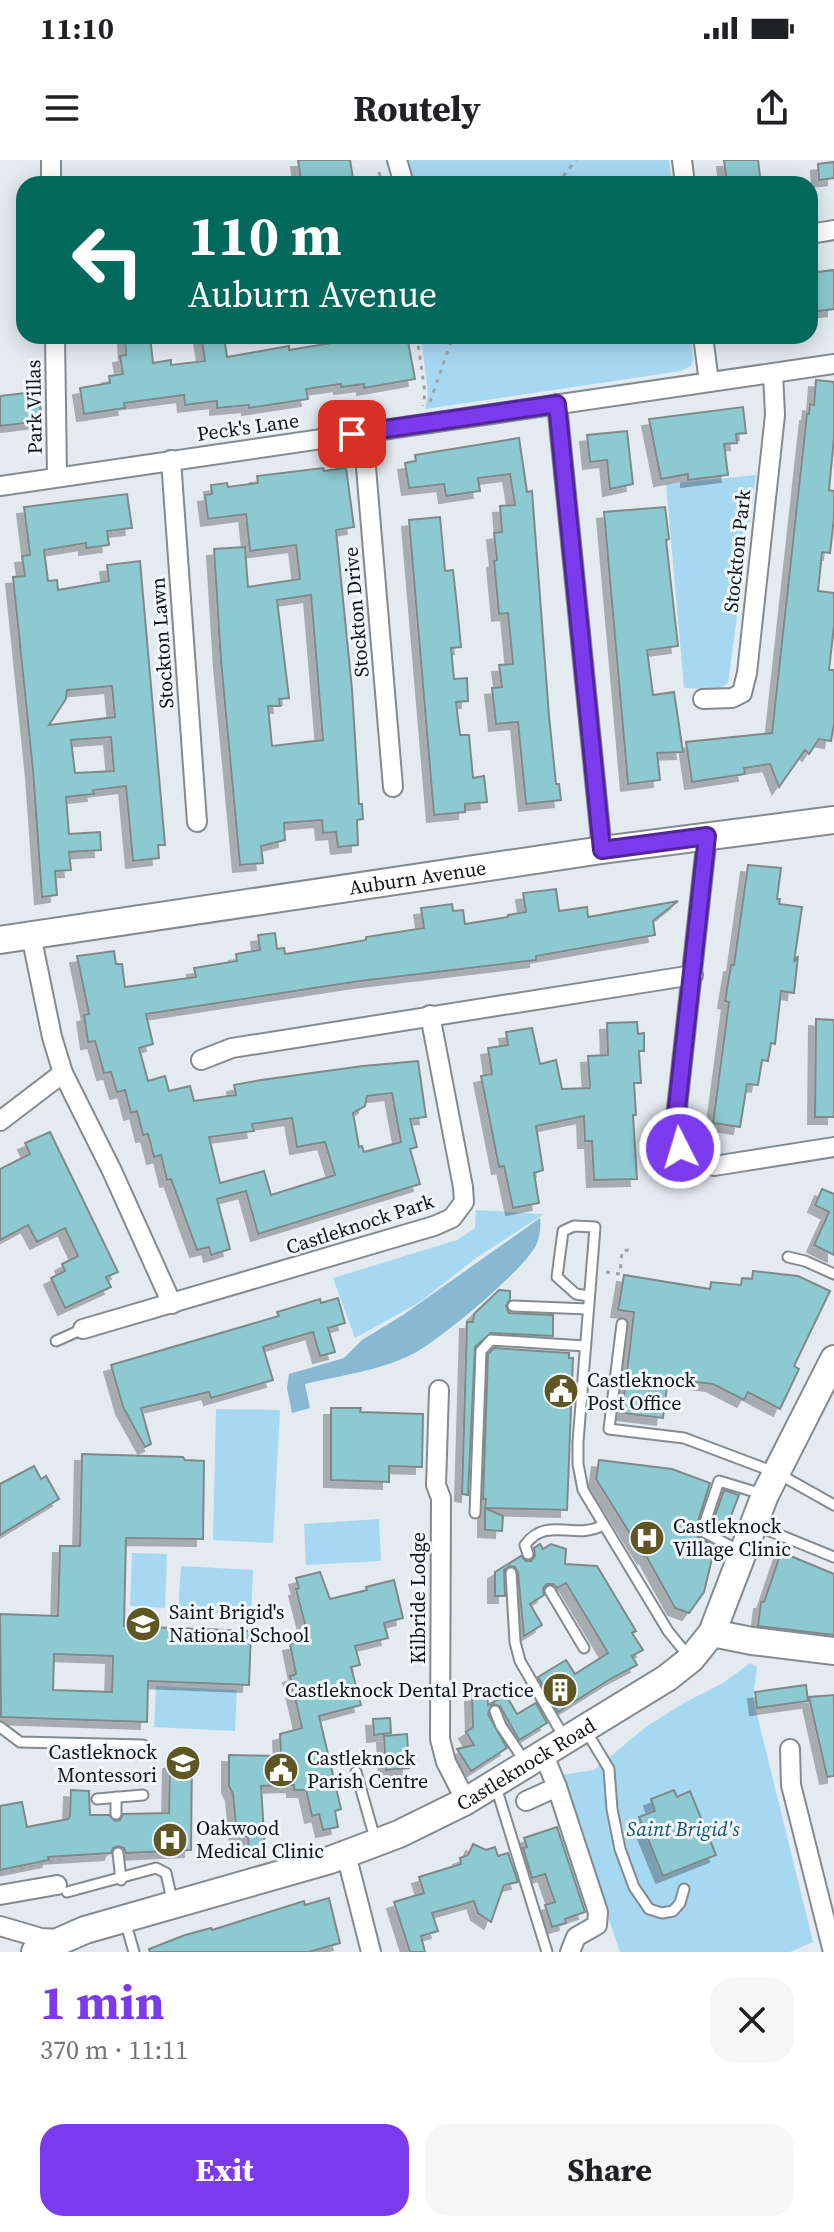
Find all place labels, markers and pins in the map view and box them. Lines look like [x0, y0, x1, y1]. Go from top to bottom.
pin [318, 400, 386, 468]
place label: Castleknock Post Office [587, 1366, 696, 1417]
public building icon: Castleknock Post Office [542, 1372, 580, 1410]
place label: Castleknock Village Clinic [673, 1512, 791, 1563]
hospital icon: Castleknock Village Clinic [628, 1519, 666, 1557]
place label: Saint Brigid's National School [169, 1598, 310, 1649]
school or university icon: Saint Brigid's National School [124, 1605, 162, 1643]
building icon: Castleknock Dental Practice [541, 1671, 579, 1709]
place label: Castleknock Dental Practice [285, 1676, 534, 1704]
place label: Castleknock Montessori [49, 1738, 157, 1789]
school or university icon: Castleknock Montessori [164, 1744, 202, 1782]
place label: Castleknock Parish Centre [307, 1744, 428, 1795]
public building icon: Castleknock Parish Centre [262, 1751, 300, 1789]
place label: Oakwood Medical Clinic [196, 1814, 324, 1865]
hospital icon: Oakwood Medical Clinic [151, 1821, 189, 1859]

